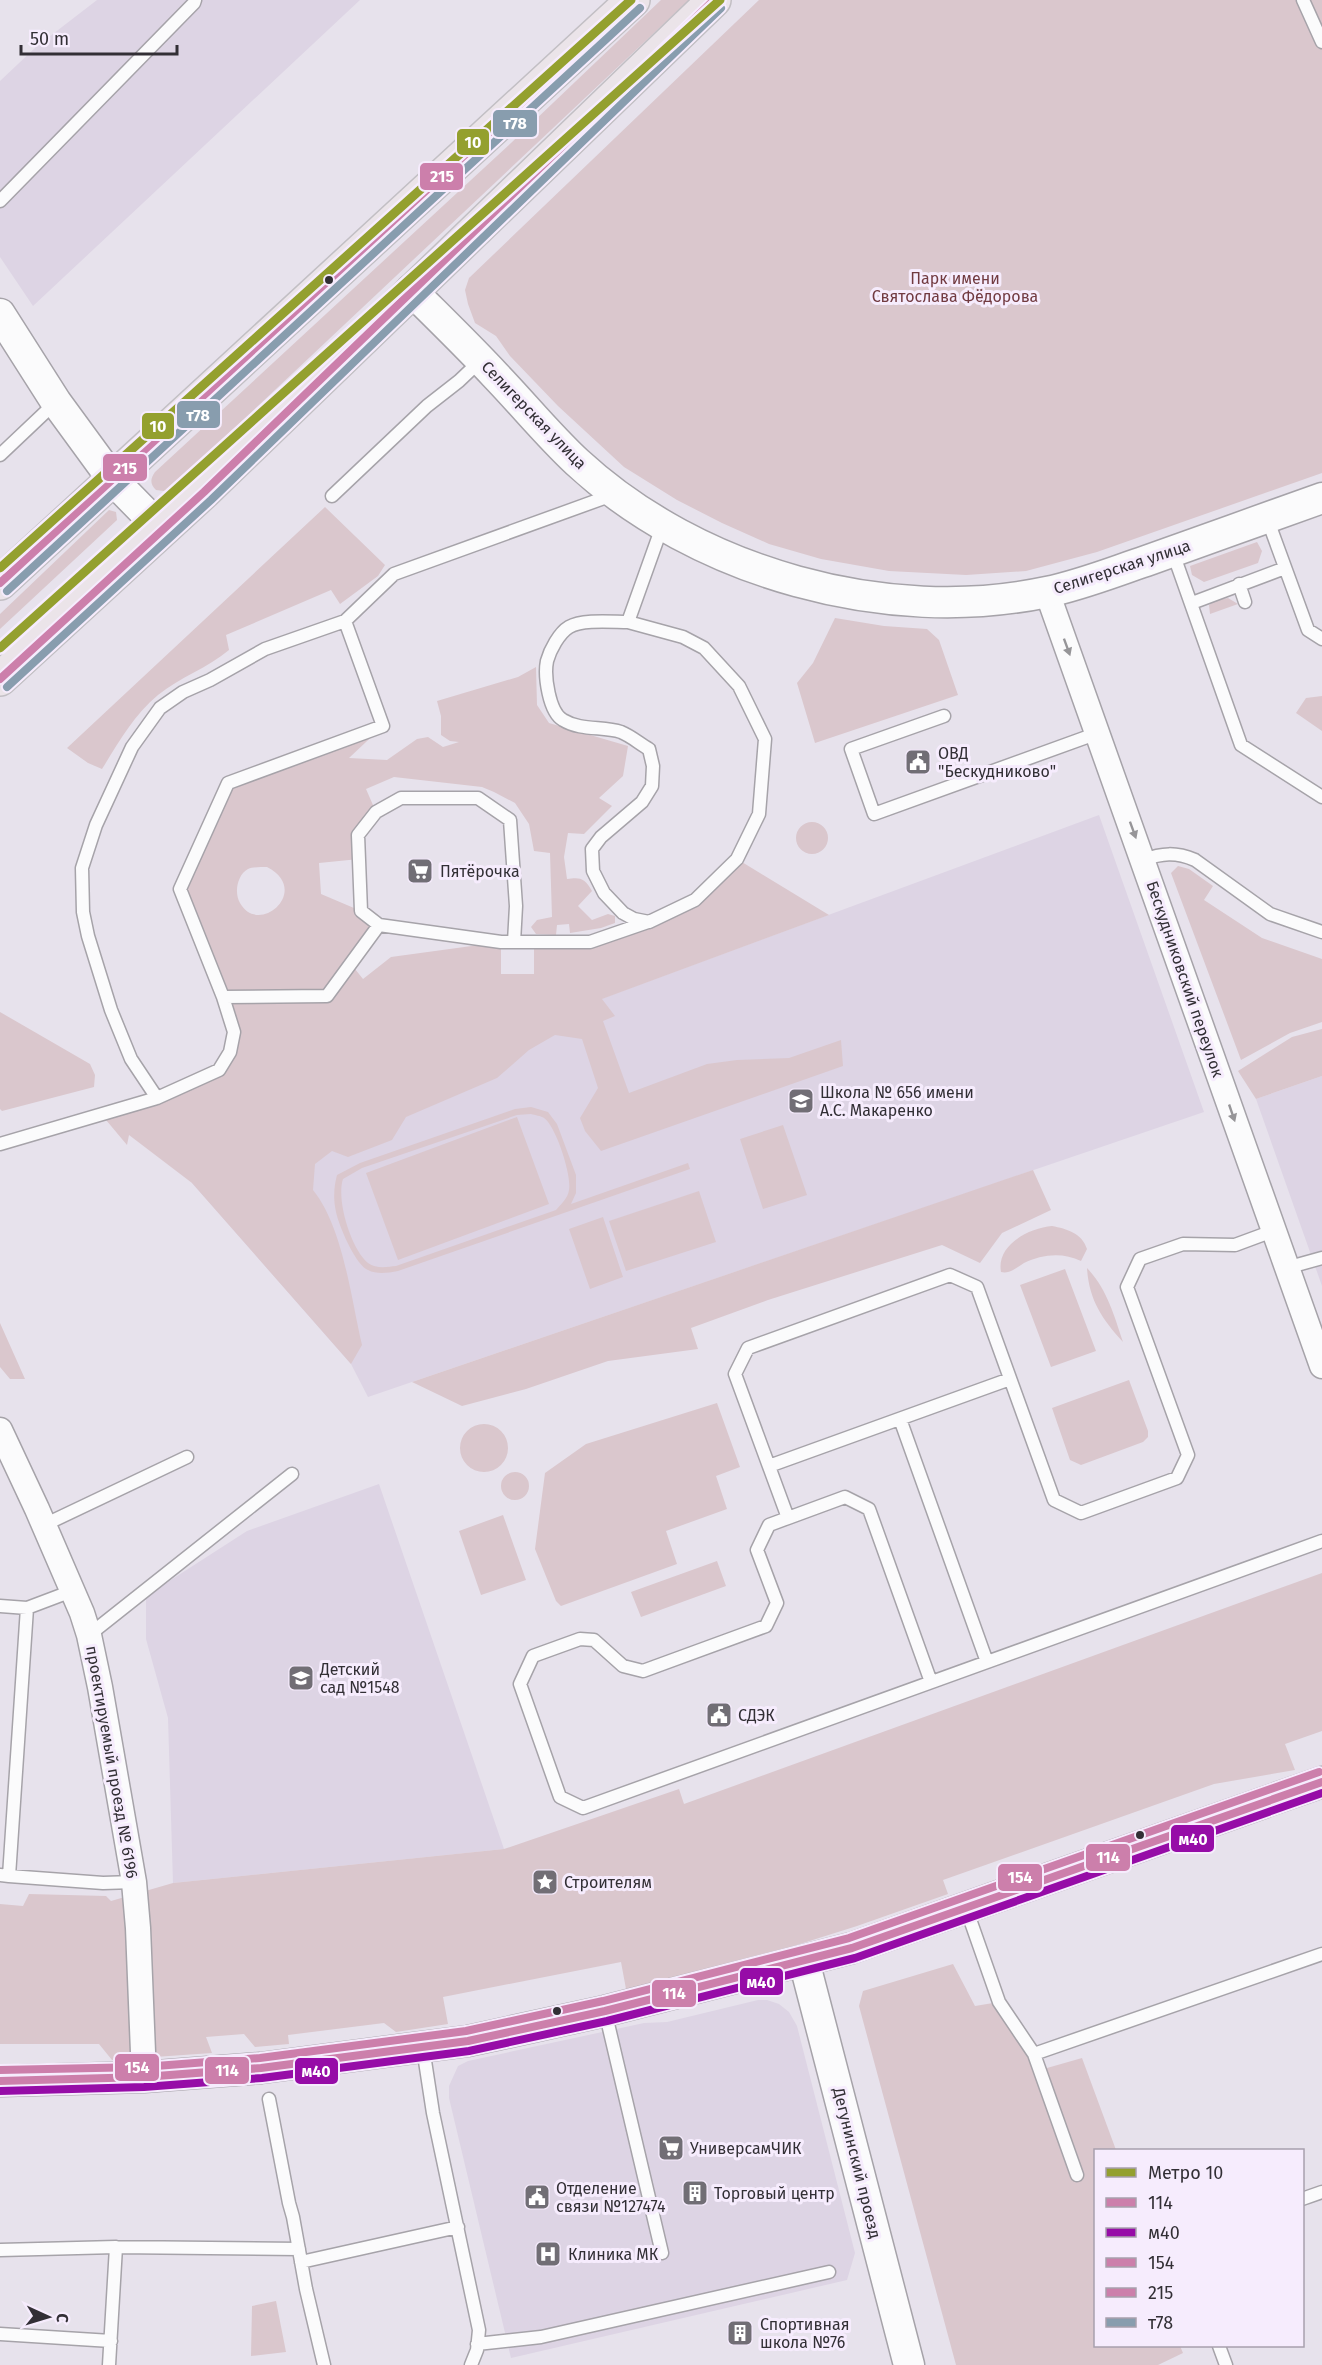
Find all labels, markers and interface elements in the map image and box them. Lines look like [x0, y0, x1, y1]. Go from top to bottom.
scale bar [21, 18, 177, 56]
text: 50 m [30, 28, 69, 50]
line badge: т78 [492, 109, 538, 138]
text: т78 [503, 114, 527, 133]
line badge: 10 [456, 128, 490, 156]
text: 10 [465, 133, 481, 152]
line badge: 215 [419, 162, 464, 191]
text: 215 [430, 167, 454, 186]
park label: Парк имени Святослава Фёдорова [872, 269, 1038, 306]
unlabelled marker [323, 274, 335, 286]
street label: Селигерская улица [478, 357, 590, 473]
line badge: т78 [176, 400, 221, 429]
text: т78 [186, 406, 210, 425]
line badge: 10 [141, 412, 175, 440]
text: 10 [150, 417, 166, 436]
line badge: 215 [102, 453, 148, 482]
text: 215 [113, 459, 137, 478]
street label: Селигерская улица [1051, 536, 1193, 598]
one-way arrow [1062, 638, 1072, 656]
place label: ОВД "Бескудниково" [938, 744, 1056, 781]
public building icon: ОВД "Бескудниково" [903, 747, 933, 777]
one-way arrow [1128, 821, 1138, 839]
supermarket icon: Пятёрочка [405, 856, 435, 886]
place label: Пятёрочка [440, 862, 520, 881]
street label: Бескудниковский переулок [1142, 878, 1228, 1080]
place label: Школа № 656 имени А.С. Макаренко [820, 1083, 974, 1120]
school or university icon: Школа № 656 имени А.С. Макаренко [786, 1086, 816, 1116]
one-way arrow [1228, 1104, 1238, 1122]
street label: проектируемый проезд № 6196 [82, 1644, 142, 1880]
place label: Детский сад №1548 [319, 1660, 400, 1697]
school or university icon: Детский сад №1548 [286, 1663, 316, 1693]
public building icon: СДЭК [704, 1700, 734, 1730]
place label: СДЭК [738, 1706, 775, 1725]
line badge: м40 [1170, 1824, 1215, 1853]
unlabelled marker [1134, 1829, 1146, 1841]
text: м40 [1178, 1830, 1208, 1849]
line badge: 114 [1085, 1843, 1131, 1872]
text: 114 [1096, 1848, 1120, 1867]
line badge: 154 [997, 1863, 1043, 1892]
place icon: Строителям [530, 1867, 560, 1897]
text: 154 [1007, 1868, 1033, 1887]
place label: Строителям [564, 1873, 652, 1892]
line badge: м40 [739, 1967, 784, 1996]
text: м40 [746, 1973, 776, 1992]
line badge: 114 [651, 1979, 697, 2008]
text: 114 [662, 1984, 686, 2003]
unlabelled marker [551, 2005, 563, 2017]
line badge: 154 [114, 2053, 160, 2082]
line badge: 114 [204, 2056, 250, 2085]
line badge: м40 [294, 2057, 339, 2085]
text: 154 [124, 2058, 150, 2077]
text: 114 [215, 2061, 239, 2080]
text: м40 [301, 2062, 331, 2081]
street label: Дегунинский проезд [829, 2085, 885, 2240]
supermarket icon: УниверсамЧИК [656, 2133, 686, 2163]
place label: УниверсамЧИК [690, 2139, 802, 2158]
legend [1094, 2149, 1304, 2347]
text: Метро 10 [1148, 2162, 1223, 2184]
building icon: Торговый центр [680, 2178, 710, 2208]
place label: Отделение связи №127474 [556, 2179, 666, 2216]
public building icon: Отделение связи №127474 [522, 2182, 552, 2212]
place label: Торговый центр [714, 2184, 835, 2203]
text: 114 [1148, 2192, 1173, 2214]
text: м40 [1148, 2222, 1180, 2244]
hospital icon: Клиника МК [533, 2239, 563, 2269]
place label: Клиника МК [568, 2245, 659, 2264]
text: 154 [1148, 2252, 1175, 2274]
text: 215 [1148, 2282, 1173, 2304]
north arrow [18, 2287, 78, 2347]
text: т78 [1148, 2312, 1173, 2334]
text: С [53, 2313, 72, 2324]
place label: Спортивная школа №76 [760, 2315, 849, 2352]
building icon: Спортивная школа №76 [725, 2318, 755, 2348]

